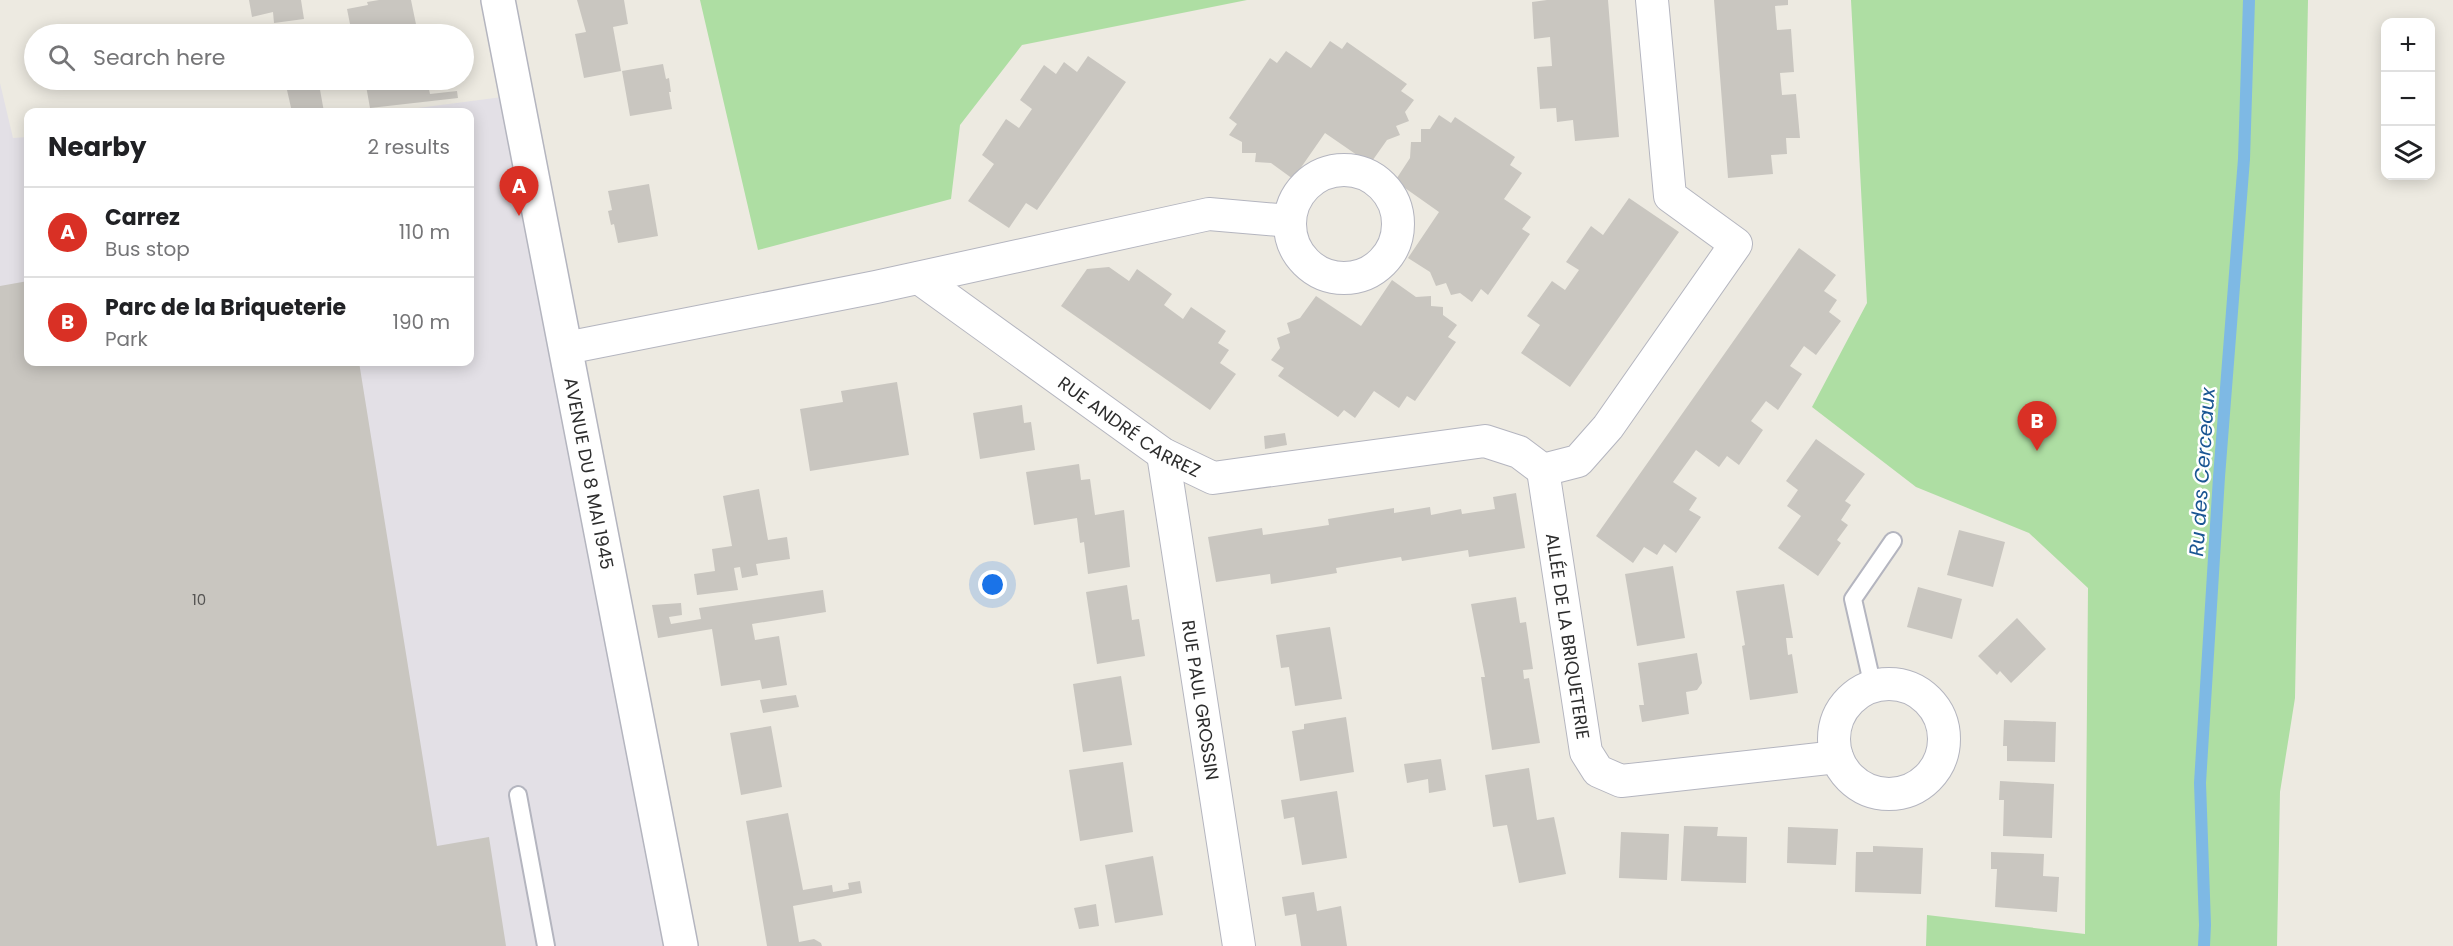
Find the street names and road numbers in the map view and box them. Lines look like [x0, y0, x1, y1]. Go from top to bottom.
street label: RUE ANDRÉ CARREZ [1053, 370, 1205, 483]
street label: AVENUE DU 8 MAI 1945 [559, 375, 620, 571]
street label: ALLÉE DE LA BRIQUETERIE [1540, 531, 1596, 741]
street label: RUE PAUL GROSSIN [1176, 618, 1226, 782]

